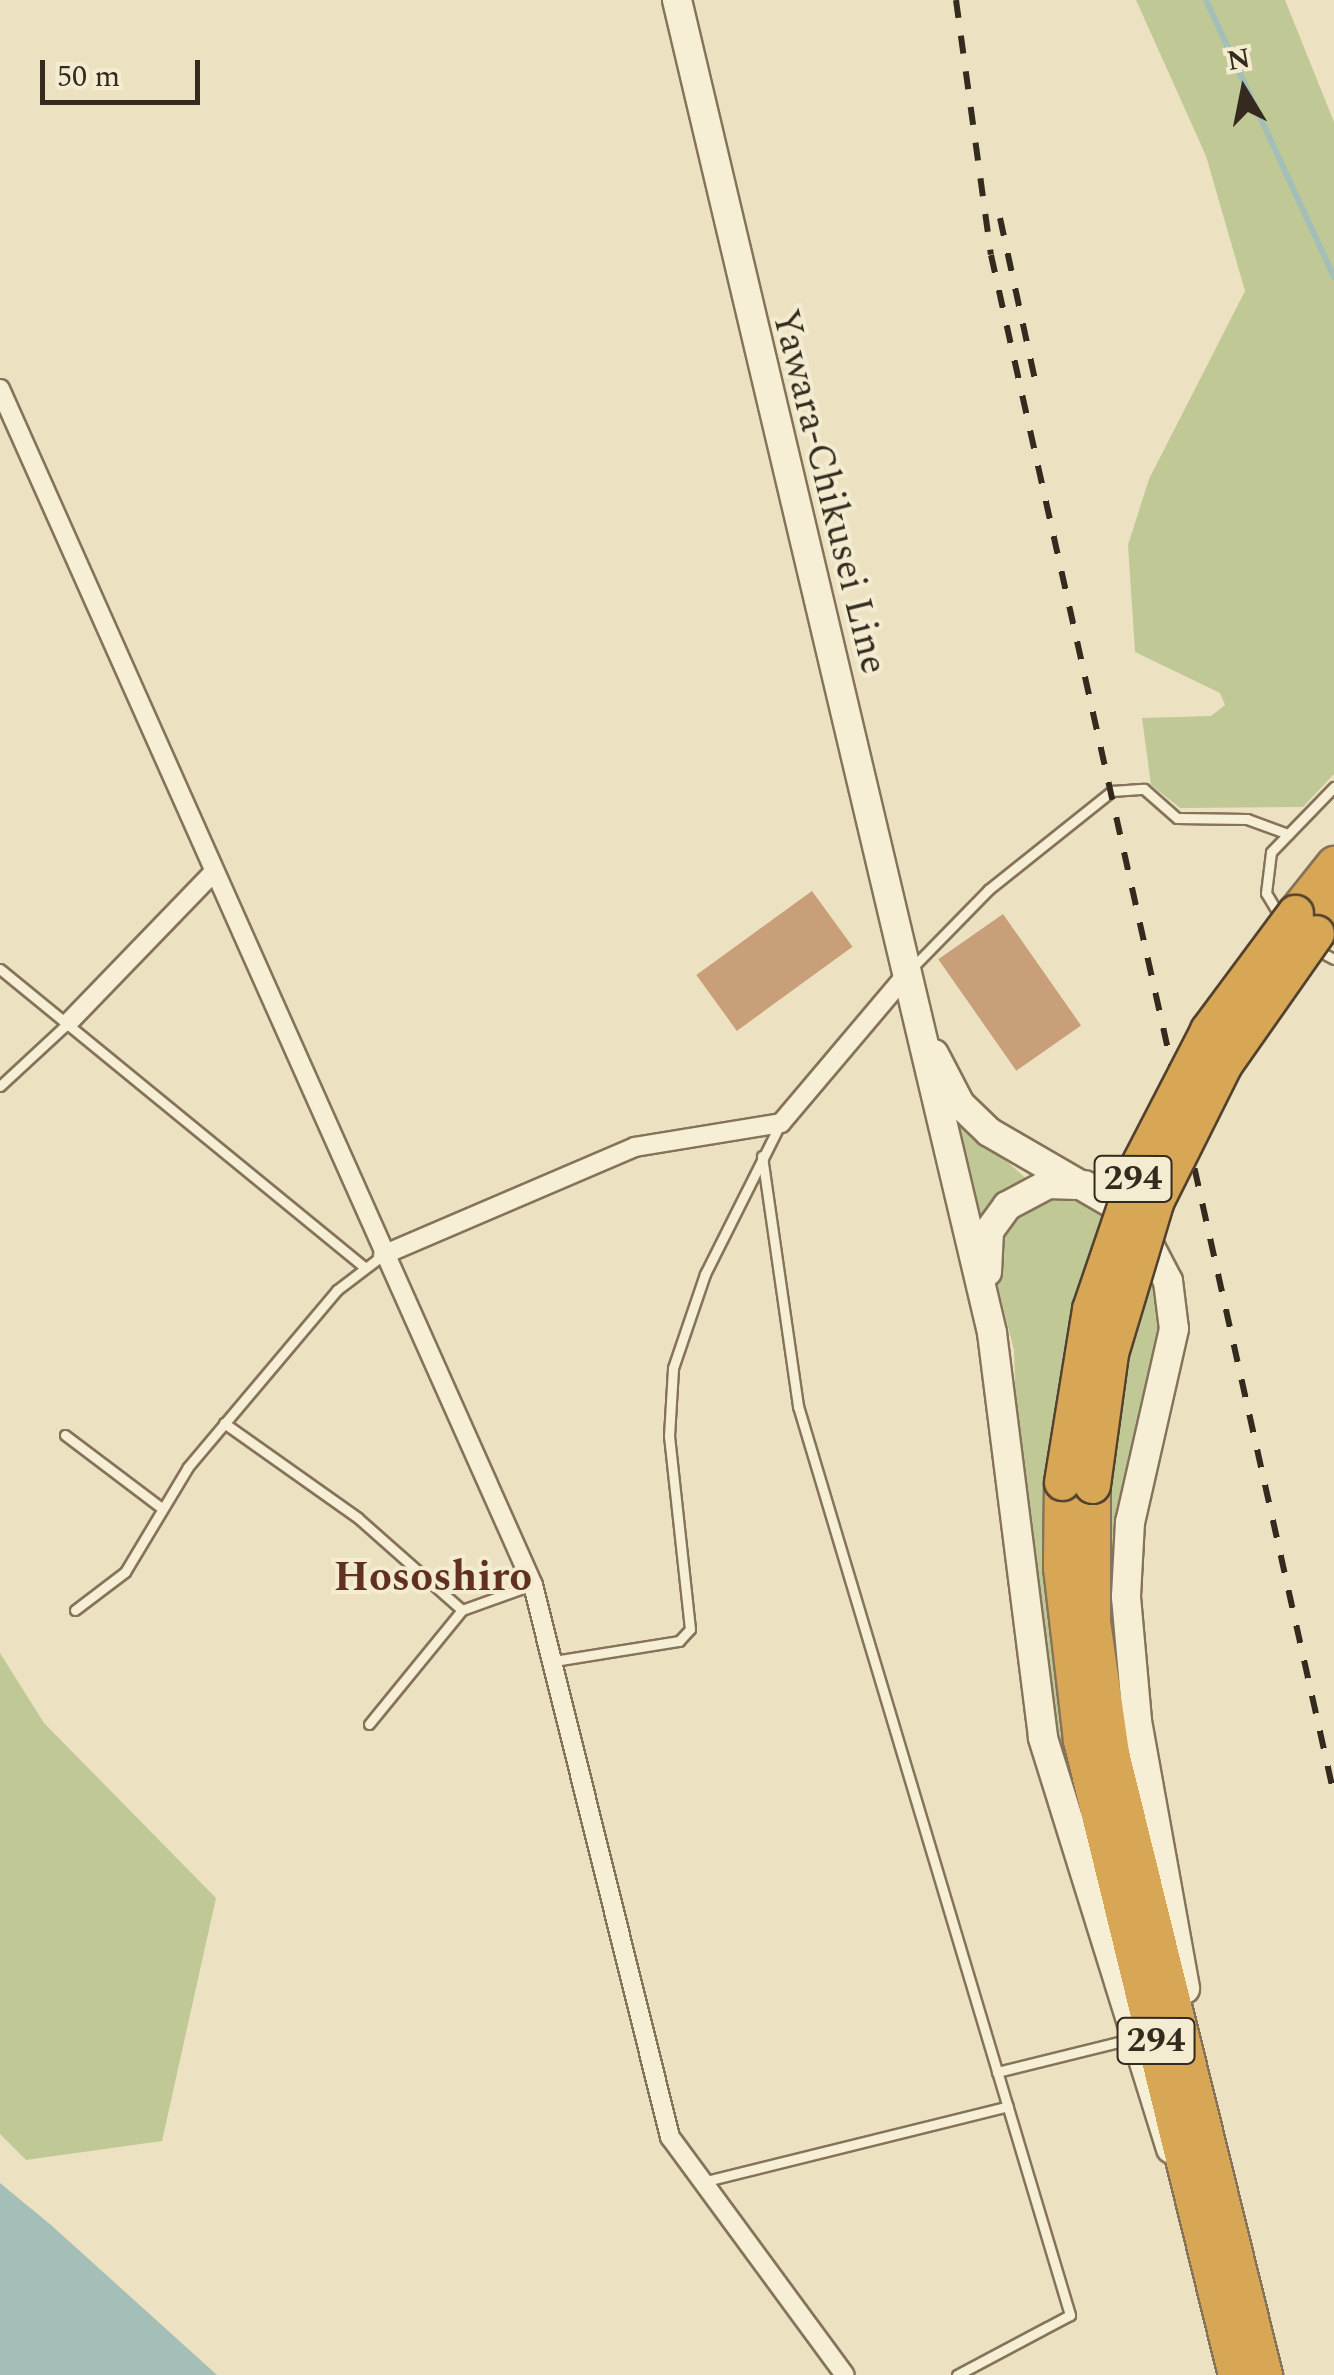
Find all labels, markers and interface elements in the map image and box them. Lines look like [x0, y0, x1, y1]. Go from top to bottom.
text: N [1224, 37, 1254, 83]
scale bar [45, 40, 205, 102]
north arrow [1194, 40, 1294, 140]
text: 50 m [57, 54, 120, 100]
street label: Yawara-Chikusei Line [761, 305, 895, 679]
road number: 294 [1093, 1149, 1173, 1209]
district label: Hososhiro [334, 1553, 532, 1603]
road number: 294 [1116, 2011, 1196, 2071]

